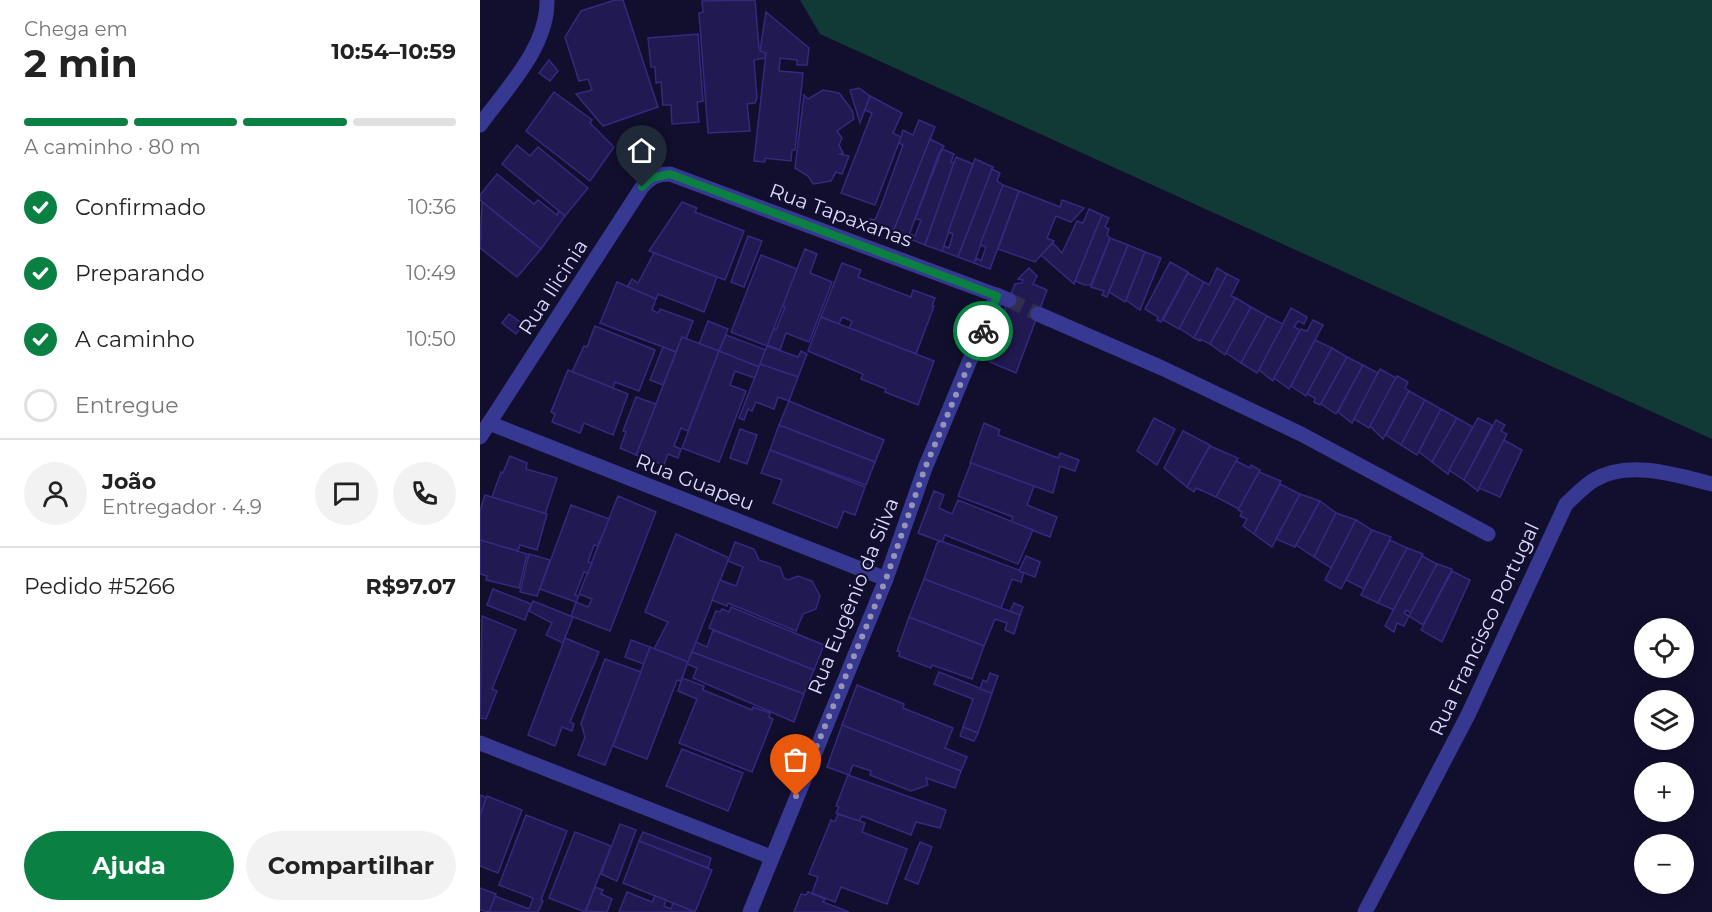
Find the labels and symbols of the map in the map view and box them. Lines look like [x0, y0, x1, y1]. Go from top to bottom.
pin [616, 125, 667, 187]
street label: Rua Tapaxanas [766, 178, 916, 252]
street label: Rua Ilicinia [513, 235, 593, 339]
courier [953, 301, 1013, 361]
street label: Rua Guapeu [632, 448, 758, 516]
street label: Rua Eugênio da Silva [803, 494, 903, 698]
street label: Rua Francisco Portugal [1424, 519, 1544, 739]
pin [770, 734, 821, 796]

